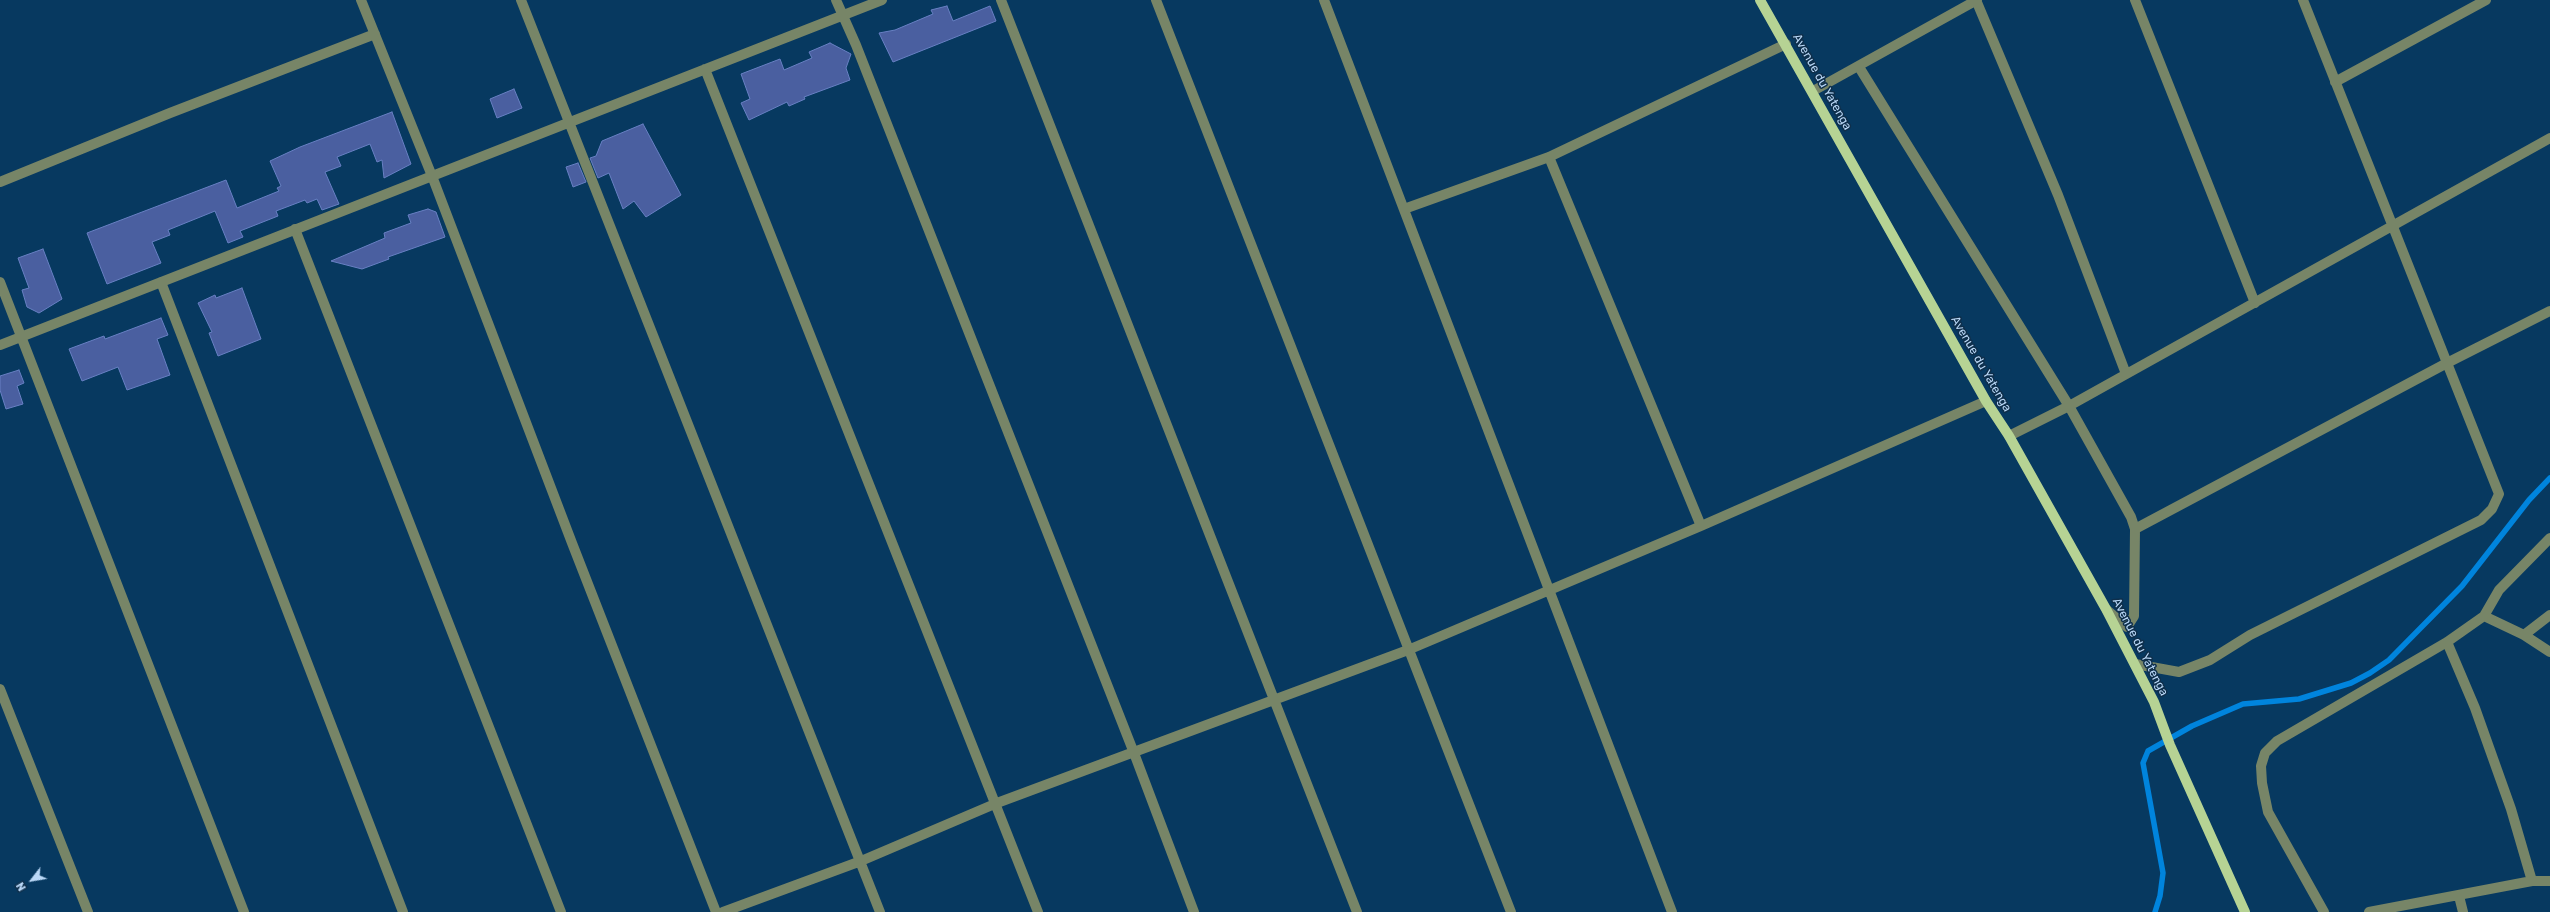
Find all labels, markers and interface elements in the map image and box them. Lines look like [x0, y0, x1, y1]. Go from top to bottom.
street label: Avenue du Yatenga [1790, 31, 1854, 133]
street label: Avenue du Yatenga [1948, 314, 2014, 414]
street label: Avenue du Yatenga [2109, 596, 2171, 698]
north arrow [12, 860, 52, 900]
text: N [14, 880, 29, 893]

